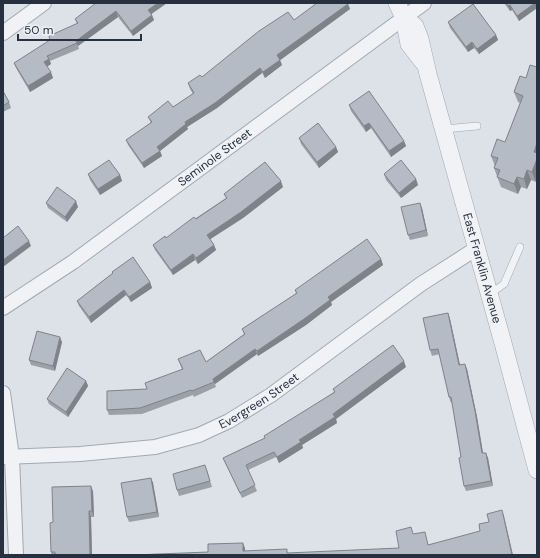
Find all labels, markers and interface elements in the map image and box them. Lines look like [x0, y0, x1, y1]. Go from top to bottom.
scale bar [18, 16, 141, 42]
text: 50 m [24, 22, 53, 38]
street label: Seminole Street [175, 125, 255, 190]
street label: East Franklin Avenue [459, 211, 505, 325]
street label: Evergreen Street [216, 369, 302, 433]

